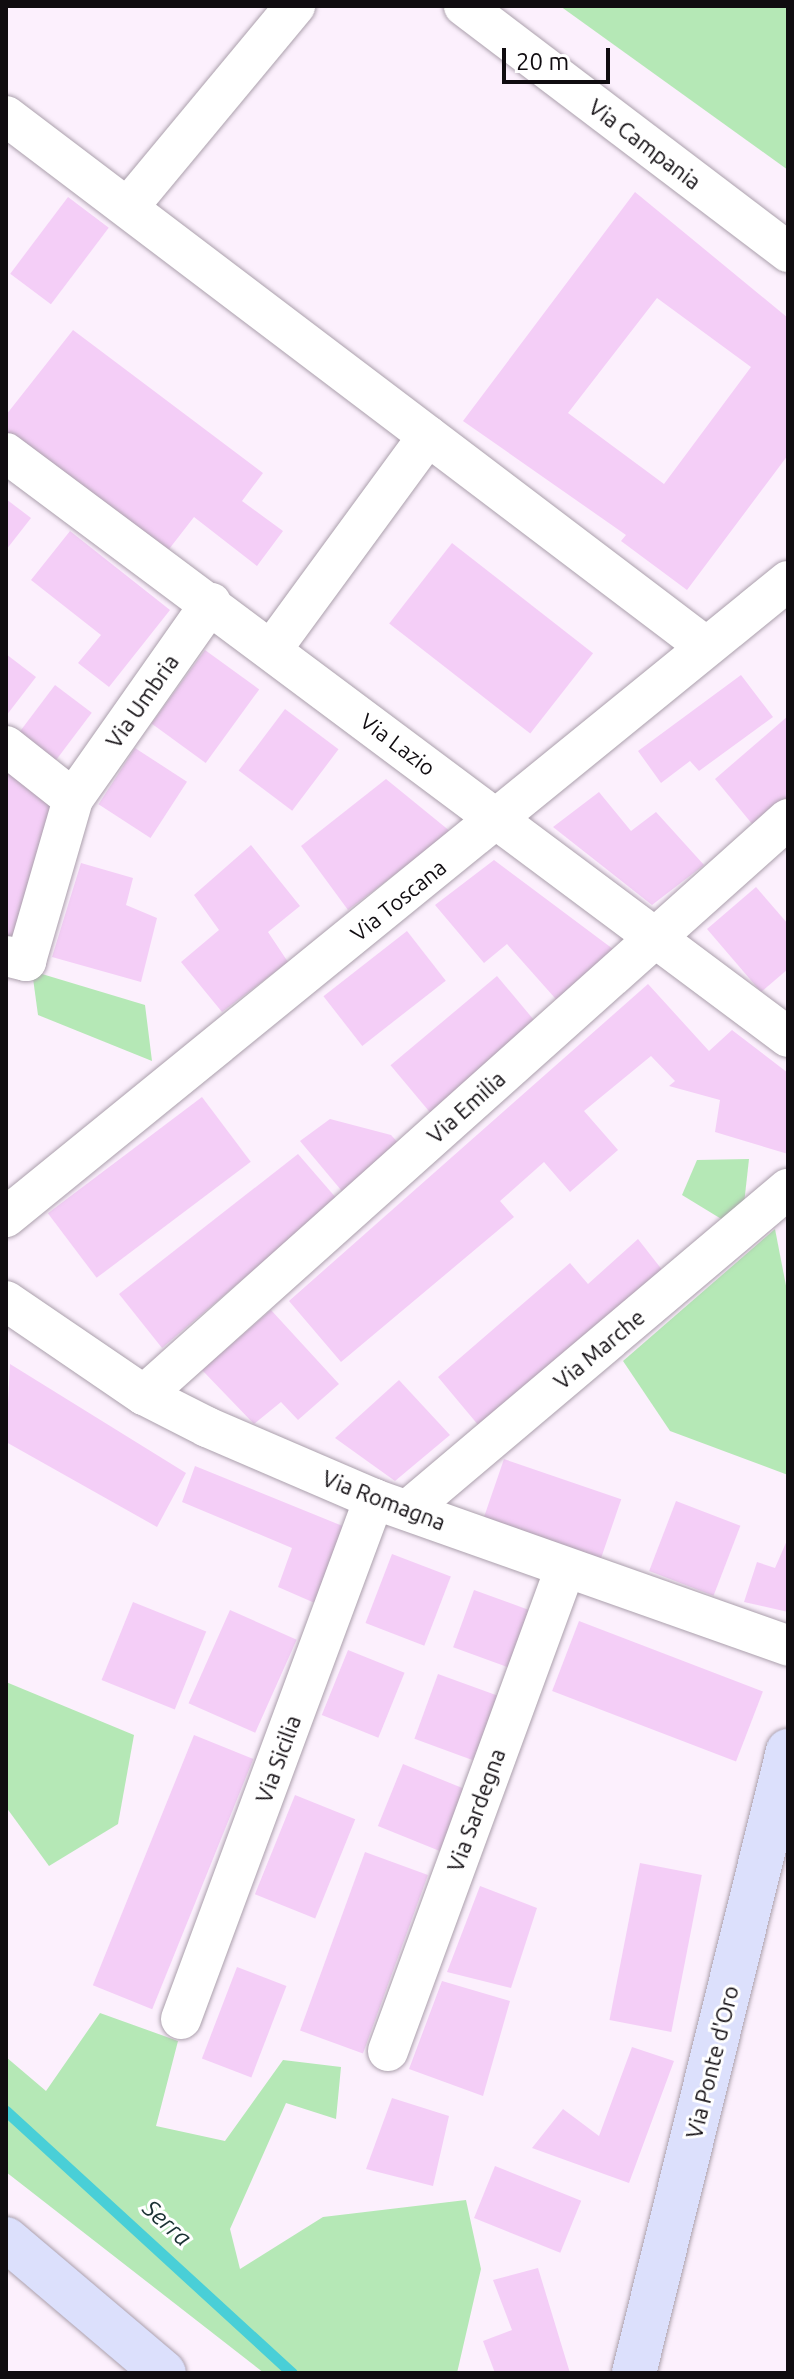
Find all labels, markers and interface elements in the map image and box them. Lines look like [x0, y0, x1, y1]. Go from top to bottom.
scale bar [506, 32, 614, 82]
text: 20 m [516, 48, 569, 75]
street label: Via Campania [584, 93, 706, 195]
street label: Via Umbria [100, 649, 184, 753]
street label: Via Lazio [355, 707, 441, 781]
street label: Via Toscana [345, 853, 451, 947]
street label: Via Emilia [422, 1065, 510, 1149]
street label: Via Marche [548, 1304, 650, 1394]
street label: Via Romagna [319, 1464, 449, 1536]
street label: Via Sicilia [250, 1712, 306, 1806]
street label: Via Sardegna [442, 1745, 510, 1875]
street label: Via Ponte d'Oro [680, 1983, 744, 2141]
water label: Serra [137, 2194, 197, 2252]

